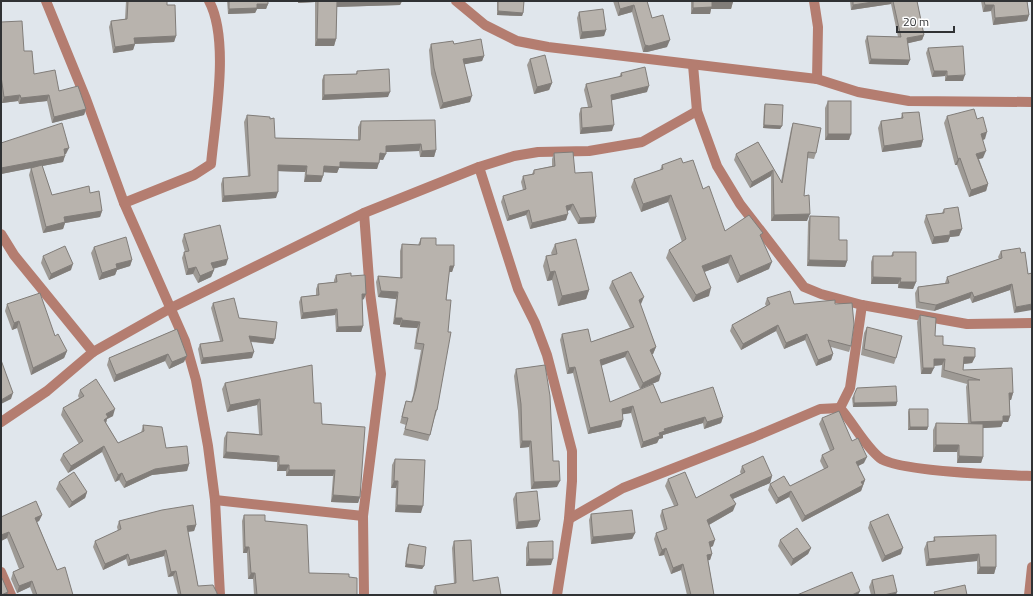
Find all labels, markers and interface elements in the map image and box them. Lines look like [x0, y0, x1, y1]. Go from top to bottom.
scale bar [897, 8, 954, 34]
text: 20 m [903, 12, 929, 31]

